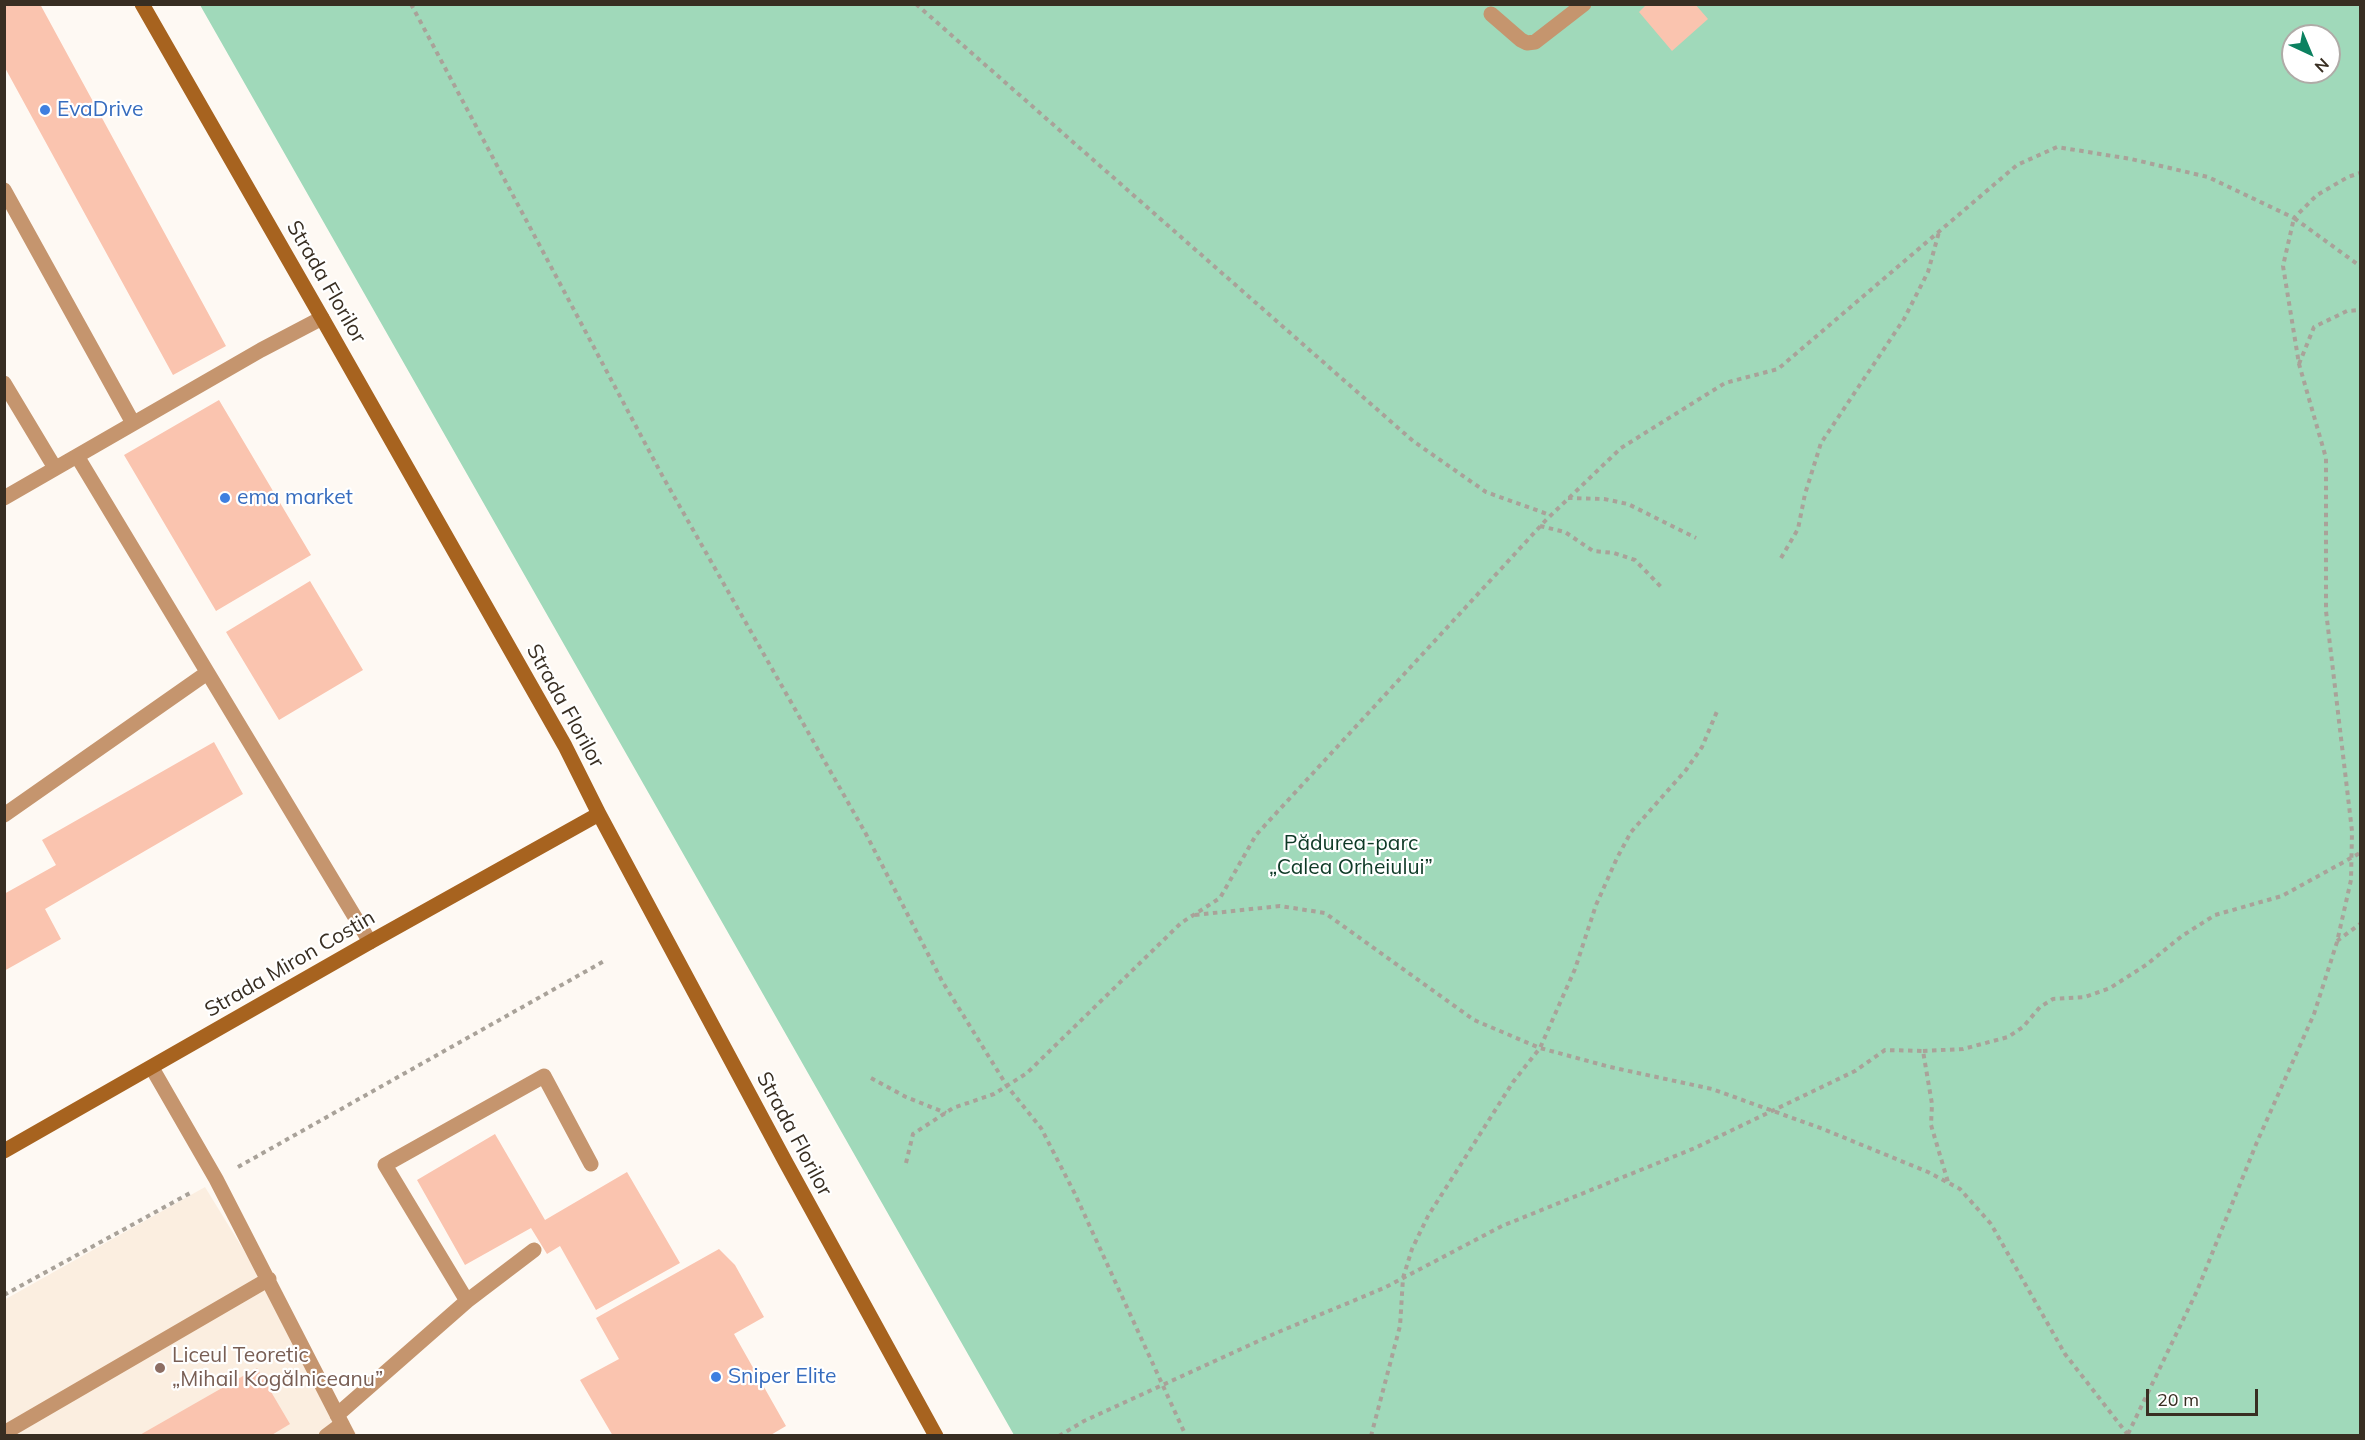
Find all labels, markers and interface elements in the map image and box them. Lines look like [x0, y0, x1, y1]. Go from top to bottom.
north arrow [2281, 24, 2341, 84]
text: N [2311, 54, 2333, 77]
place label: EvaDrive [57, 97, 143, 123]
marker: EvaDrive [38, 103, 52, 117]
street label: Strada Florilor [281, 216, 371, 348]
place label: ema market [237, 485, 353, 511]
marker: ema market [218, 491, 232, 505]
street label: Strada Florilor [521, 640, 609, 772]
park label: Pădurea-parc „Calea Orheiului” [1269, 831, 1433, 881]
street label: Strada Miron Costin [201, 905, 379, 1023]
street label: Strada Florilor [751, 1068, 837, 1200]
place label: Liceul Teoretic „Mihail Kogălniceanu” [172, 1343, 383, 1393]
marker: Liceul Teoretic „Mihail Kogălniceanu” [153, 1361, 167, 1375]
place label: Sniper Elite [728, 1364, 837, 1390]
marker: Sniper Elite [709, 1370, 723, 1384]
scale bar [2149, 1377, 2262, 1415]
text: 20 m [2157, 1388, 2199, 1411]

